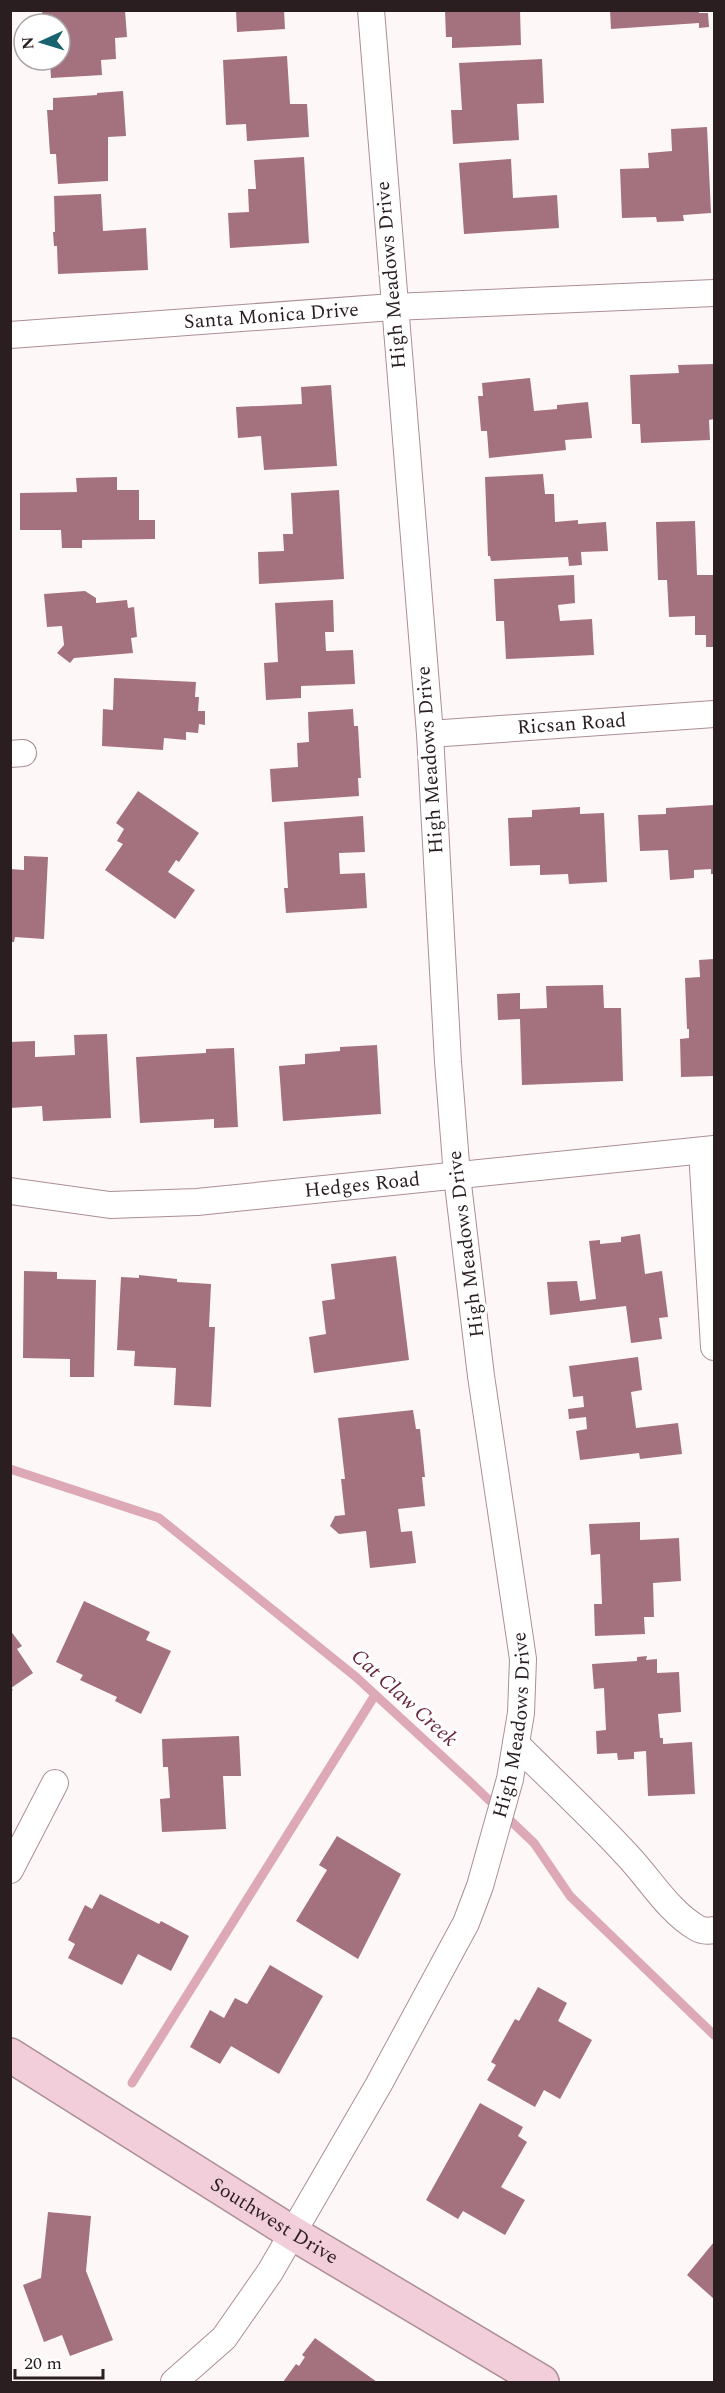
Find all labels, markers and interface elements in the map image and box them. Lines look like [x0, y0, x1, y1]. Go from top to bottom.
north arrow [12, 12, 72, 72]
text: N [16, 36, 40, 50]
street label: High Meadows Drive [368, 180, 414, 370]
street label: Santa Monica Drive [183, 295, 360, 337]
street label: High Meadows Drive [408, 665, 452, 855]
street label: Ricsan Road [516, 705, 627, 743]
street label: High Meadows Drive [440, 1149, 492, 1339]
street label: Hedges Road [303, 1164, 421, 1206]
street label: High Meadows Drive [485, 1630, 538, 1822]
water label: Cat Claw Creek [343, 1641, 465, 1755]
street label: Southwest Drive [204, 2170, 344, 2272]
scale bar [15, 2342, 104, 2380]
text: 20 m [24, 2350, 62, 2377]

